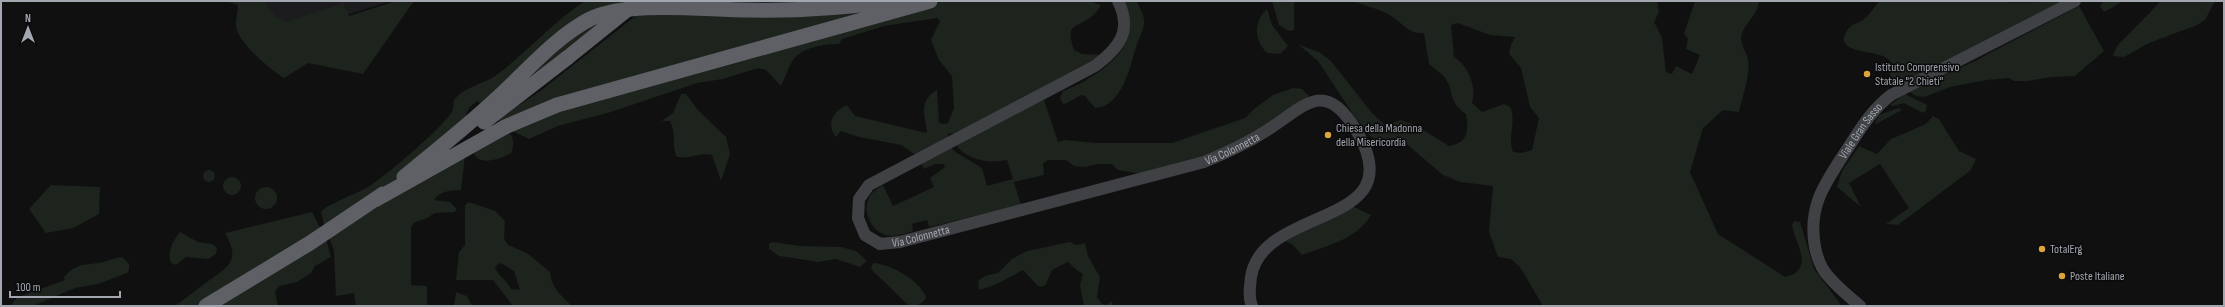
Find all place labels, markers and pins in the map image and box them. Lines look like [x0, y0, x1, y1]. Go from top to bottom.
place label: Istituto Comprensivo Statale "2 Chieti" [1875, 60, 1959, 89]
marker: Istituto Comprensivo Statale "2 Chieti" [1862, 69, 1872, 79]
place label: Chiesa della Madonna della Misericordia [1336, 121, 1423, 150]
marker: Chiesa della Madonna della Misericordia [1323, 130, 1333, 140]
place label: TotalErg [2050, 242, 2083, 257]
marker: TotalErg [2037, 244, 2047, 254]
place label: Poste Italiane [2070, 269, 2125, 284]
marker: Poste Italiane [2057, 271, 2067, 281]

